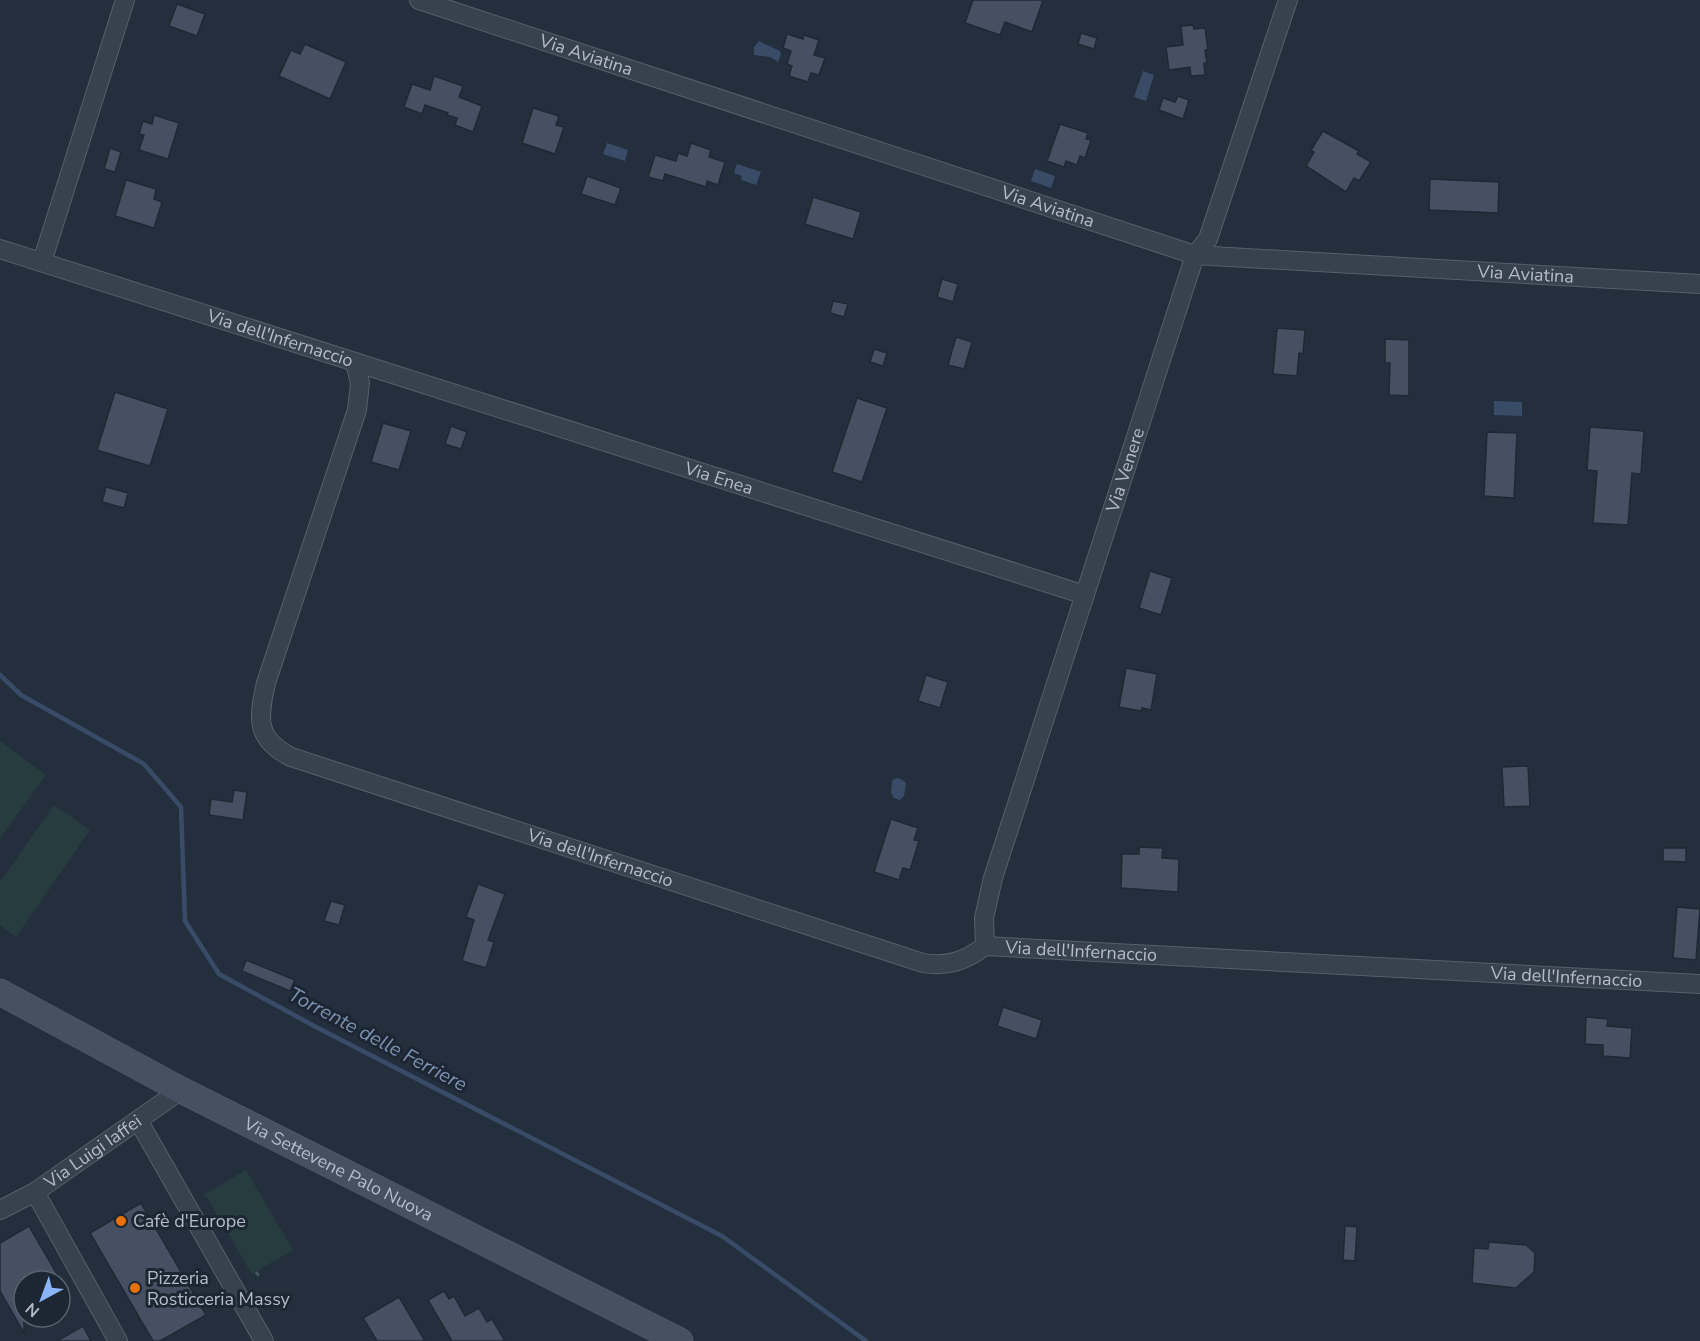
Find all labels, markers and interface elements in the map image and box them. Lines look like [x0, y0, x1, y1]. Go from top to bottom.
street label: Via Aviatina [536, 28, 636, 81]
street label: Via Aviatina [997, 180, 1098, 233]
street label: Via Aviatina [1476, 259, 1575, 289]
street label: Via dell'Infernaccio [203, 303, 356, 373]
street label: Via Venere [1100, 425, 1150, 516]
street label: Via Enea [681, 456, 756, 500]
street label: Via dell'Infernaccio [523, 823, 676, 893]
street label: Via dell'Infernaccio [1004, 935, 1158, 967]
street label: Via dell'Infernaccio [1489, 961, 1643, 993]
water label: Torrente delle Ferriere [284, 981, 472, 1098]
street label: Via Luigi Iaffei [39, 1109, 146, 1194]
street label: Via Settevene Palo Nuova [239, 1111, 437, 1227]
place label: Cafè d'Europe [133, 1209, 246, 1233]
marker: Cafè d'Europe [114, 1214, 128, 1228]
place label: Pizzeria Rosticceria Massy [147, 1266, 291, 1311]
north arrow [12, 1269, 72, 1329]
marker: Pizzeria Rosticceria Massy [128, 1281, 142, 1295]
text: N [21, 1297, 45, 1322]

